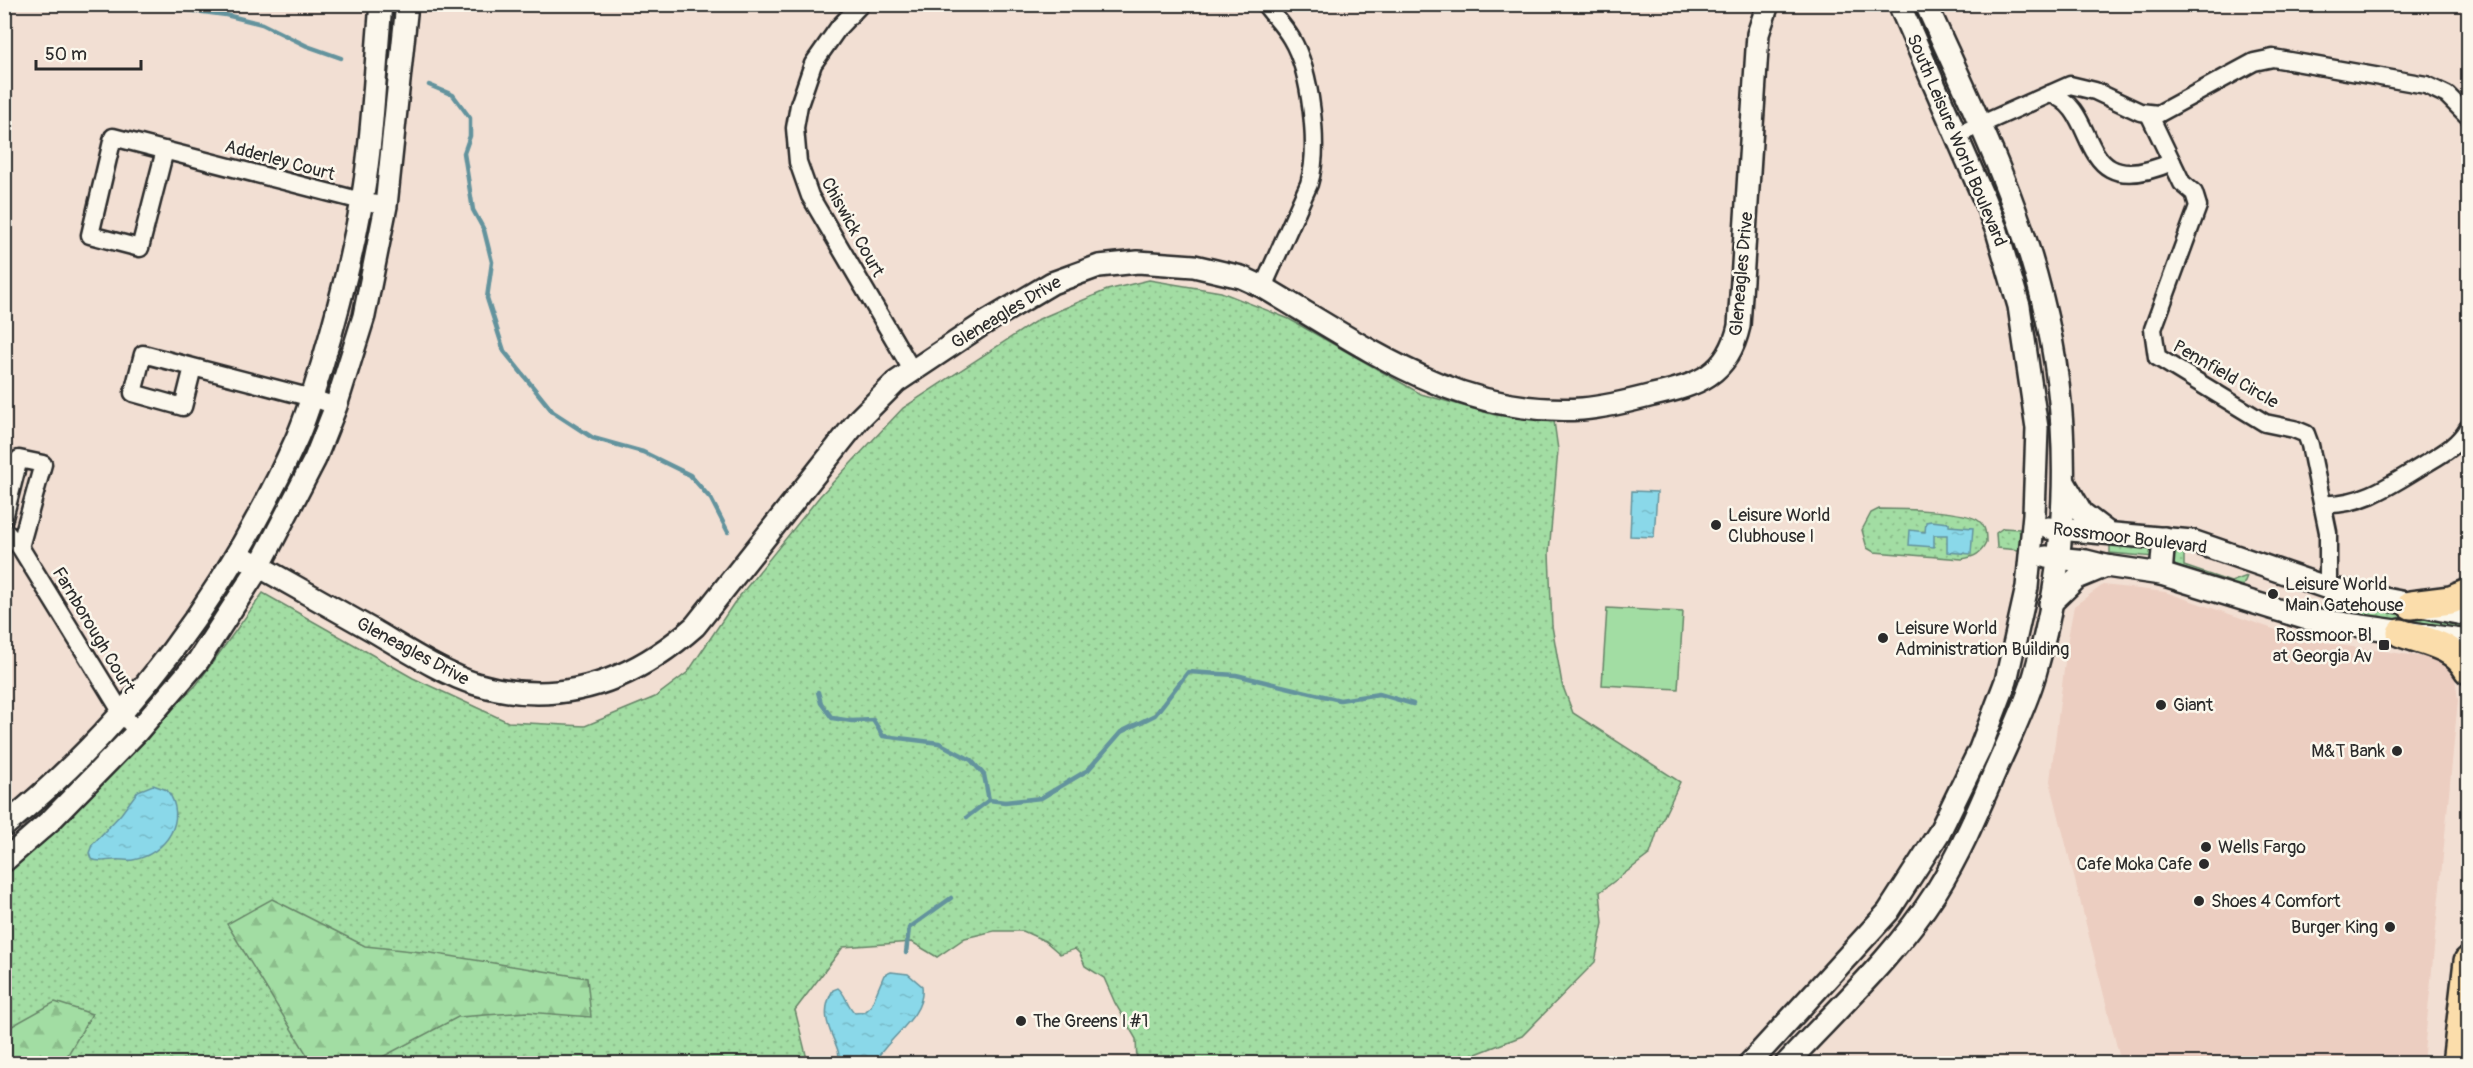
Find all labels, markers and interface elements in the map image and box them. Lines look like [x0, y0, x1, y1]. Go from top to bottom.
street label: South Leisure World Boulevard [1901, 31, 2012, 250]
scale bar [36, 33, 141, 71]
text: 50 m [45, 43, 87, 66]
street label: Adderley Court [222, 135, 338, 186]
street label: Chiswick Court [816, 173, 890, 282]
street label: Gleneagles Drive [1725, 211, 1758, 337]
street label: Gleneagles Drive [947, 270, 1066, 354]
street label: Pennfield Circle [2169, 335, 2283, 414]
place label: Leisure World Clubhouse I [1728, 504, 1830, 548]
marker: Leisure World Clubhouse I [1709, 518, 1723, 532]
street label: Rossmoor Boulevard [2051, 518, 2208, 559]
street label: Farnborough Court [47, 563, 141, 698]
place label: Leisure World Main Gatehouse [2285, 573, 2404, 617]
marker: Leisure World Main Gatehouse [2266, 587, 2280, 601]
street label: Gleneagles Drive [352, 612, 473, 691]
place label: Leisure World Administration Building [1895, 617, 2069, 661]
place label: Rossmoor Bl at Georgia Av [2273, 624, 2372, 668]
marker: Leisure World Administration Building [1876, 631, 1890, 645]
marker: Rossmoor Bl at Georgia Av [2377, 638, 2391, 652]
place label: Giant [2173, 694, 2214, 717]
marker: Giant [2154, 698, 2168, 712]
place label: M&T Bank [2311, 740, 2385, 763]
marker: M&T Bank [2390, 744, 2404, 758]
place label: Wells Fargo [2218, 836, 2306, 859]
marker: Wells Fargo [2199, 840, 2213, 854]
place label: Cafe Moka Cafe [2077, 853, 2192, 876]
marker: Cafe Moka Cafe [2197, 857, 2211, 871]
place label: Shoes 4 Comfort [2211, 890, 2341, 913]
marker: Shoes 4 Comfort [2192, 894, 2206, 908]
place label: Burger King [2291, 916, 2378, 939]
marker: Burger King [2383, 920, 2397, 934]
place label: The Greens I #1 [1033, 1010, 1149, 1033]
marker: The Greens I #1 [1014, 1014, 1028, 1028]

